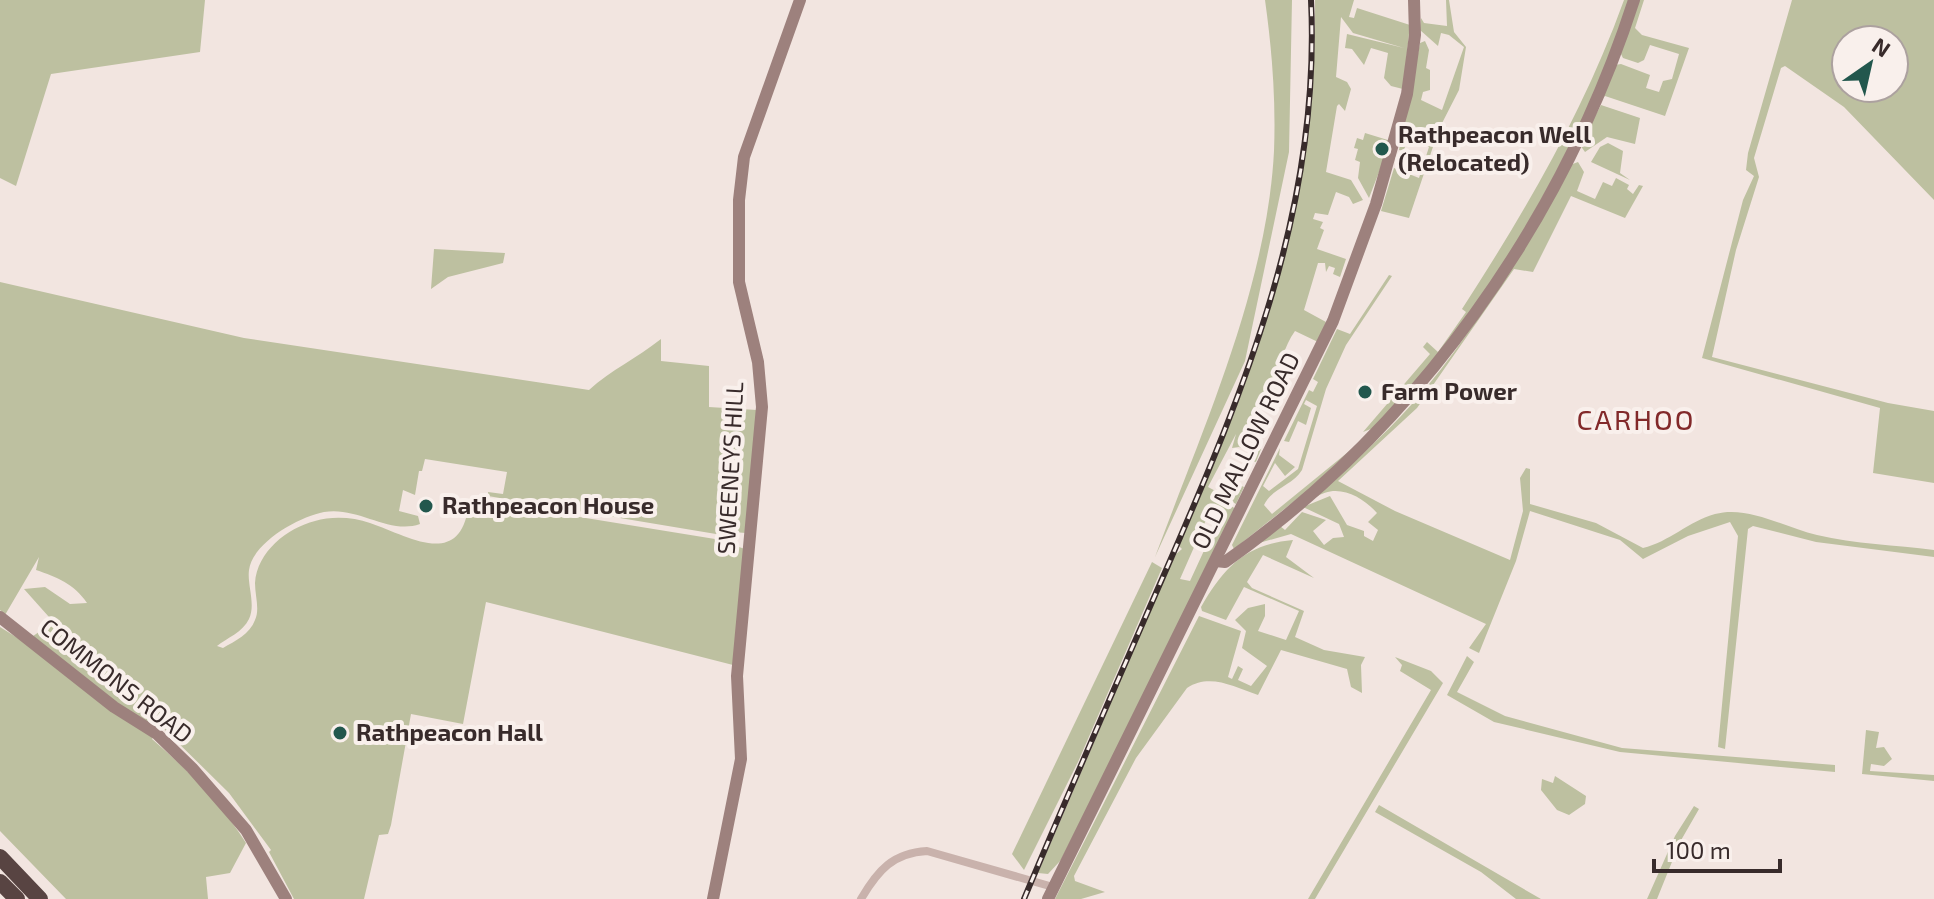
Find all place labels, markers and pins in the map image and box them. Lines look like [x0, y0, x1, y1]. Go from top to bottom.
place label: Rathpeacon Well (Relocated) [1398, 119, 1591, 176]
marker: Rathpeacon Well (Relocated) [1373, 140, 1391, 158]
place label: Farm Power [1381, 376, 1518, 405]
marker: Farm Power [1356, 383, 1374, 401]
place label: Rathpeacon House [442, 490, 654, 519]
marker: Rathpeacon House [417, 497, 435, 515]
place label: Rathpeacon Hall [356, 717, 543, 746]
marker: Rathpeacon Hall [331, 724, 349, 742]

